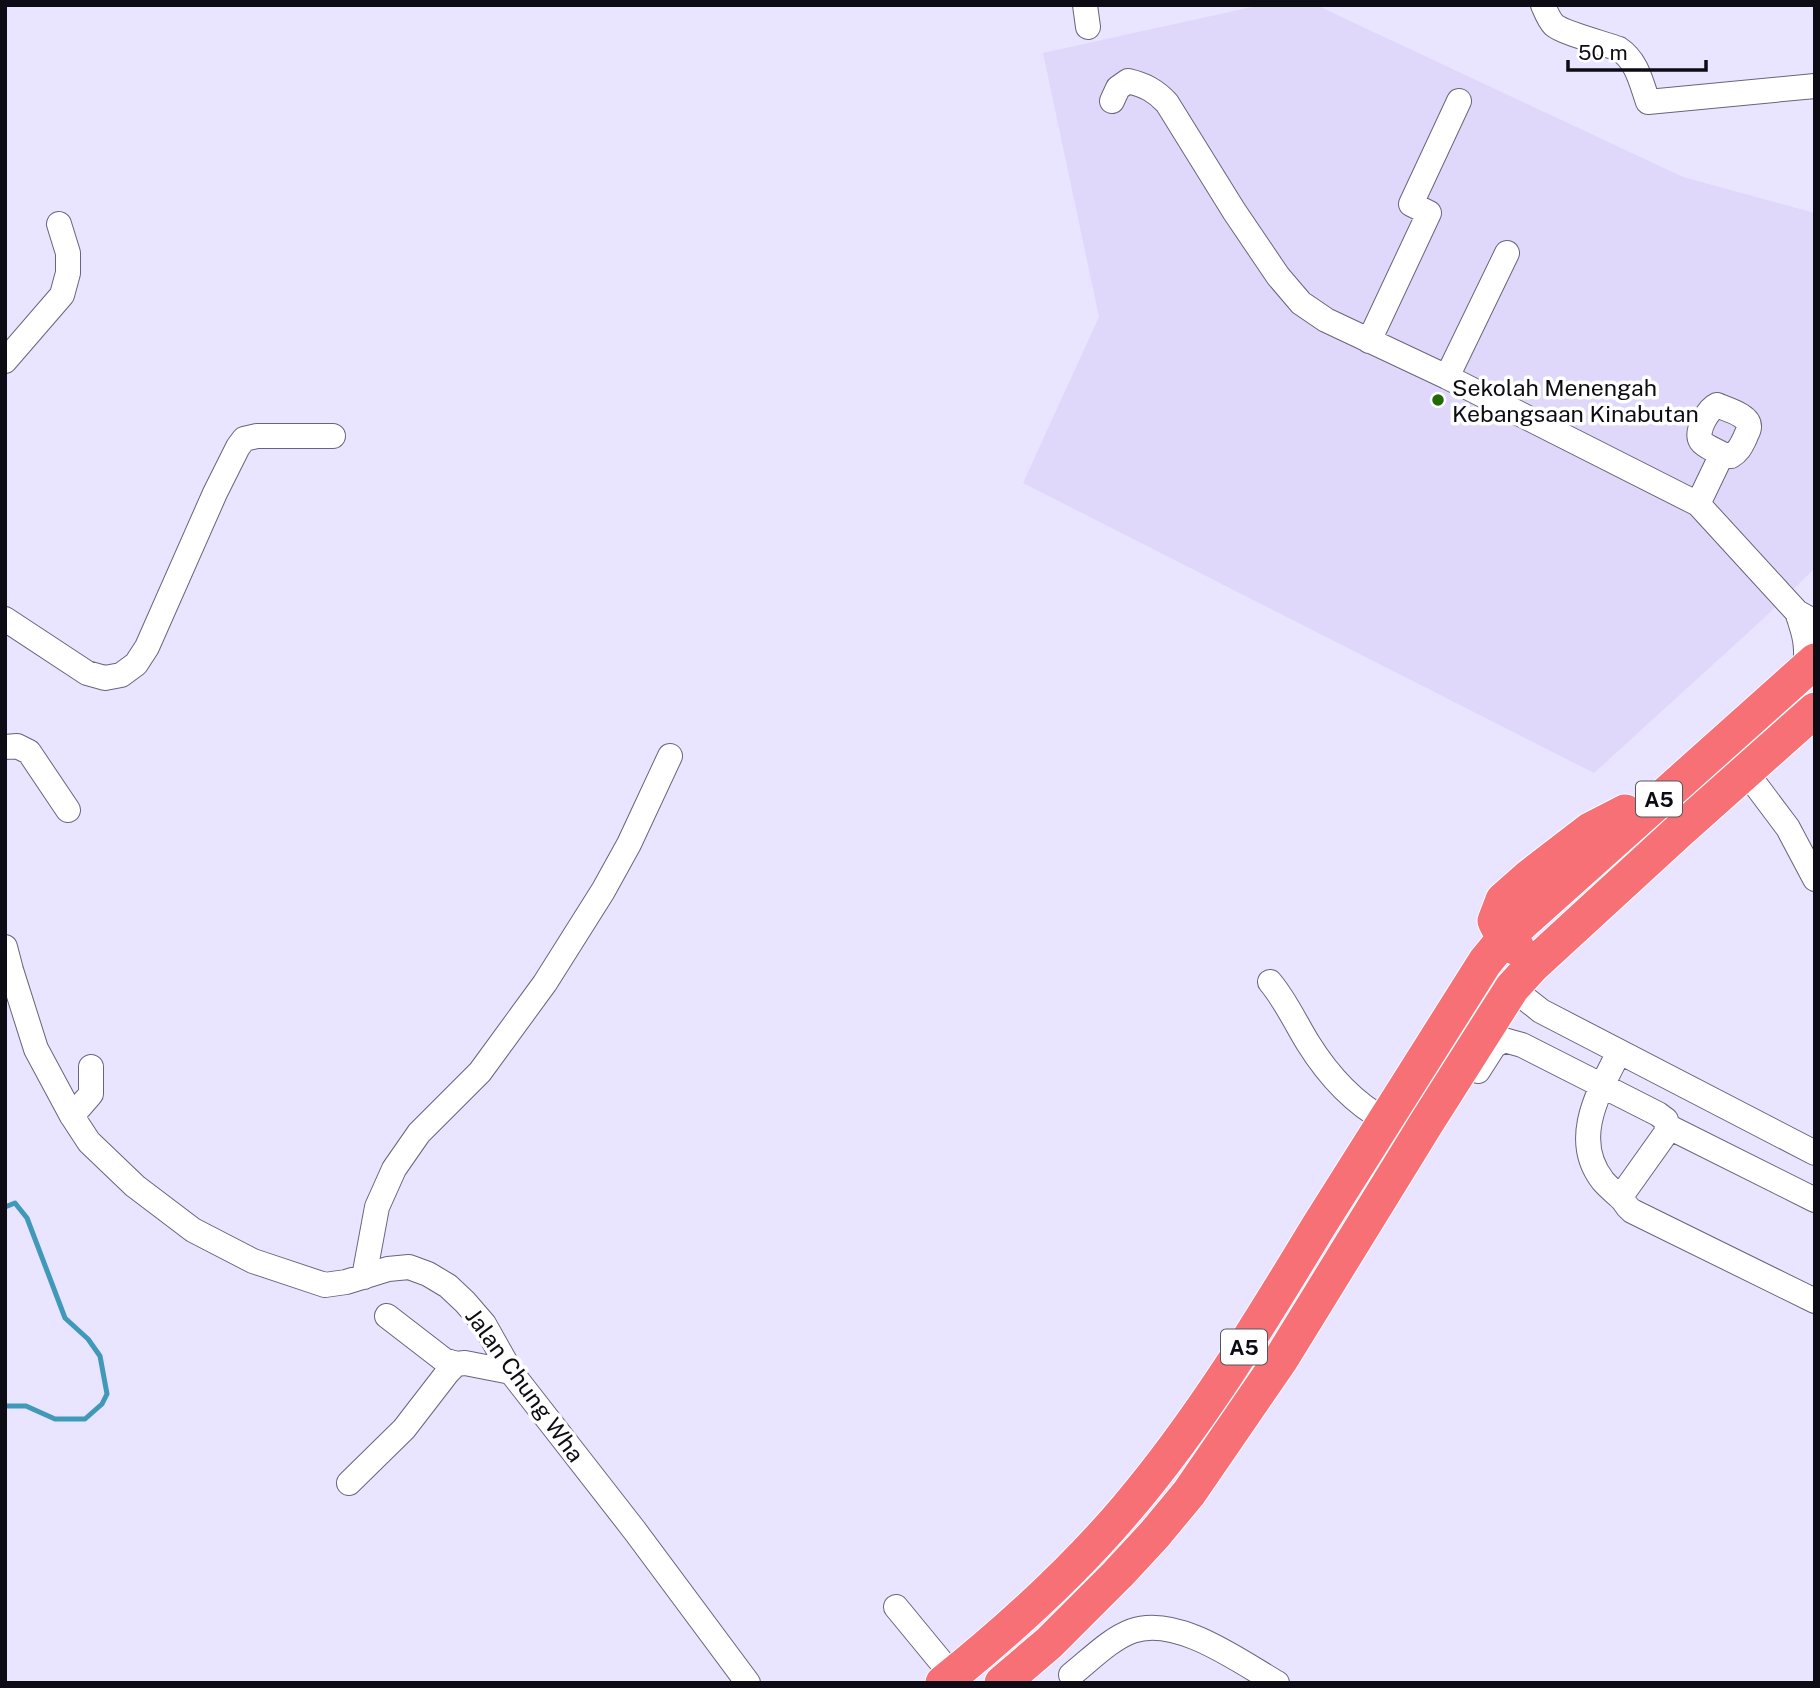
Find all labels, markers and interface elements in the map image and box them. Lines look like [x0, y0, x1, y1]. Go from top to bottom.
scale bar [1568, 28, 1706, 72]
text: 50 m [1578, 40, 1628, 65]
place label: Sekolah Menengah Kebangsaan Kinabutan [1452, 374, 1699, 427]
marker: Sekolah Menengah Kebangsaan Kinabutan [1430, 392, 1446, 408]
road number: A5 [1636, 782, 1682, 816]
street label: Jalan Chung Wha [460, 1303, 590, 1467]
road number: A5 [1221, 1330, 1267, 1364]

